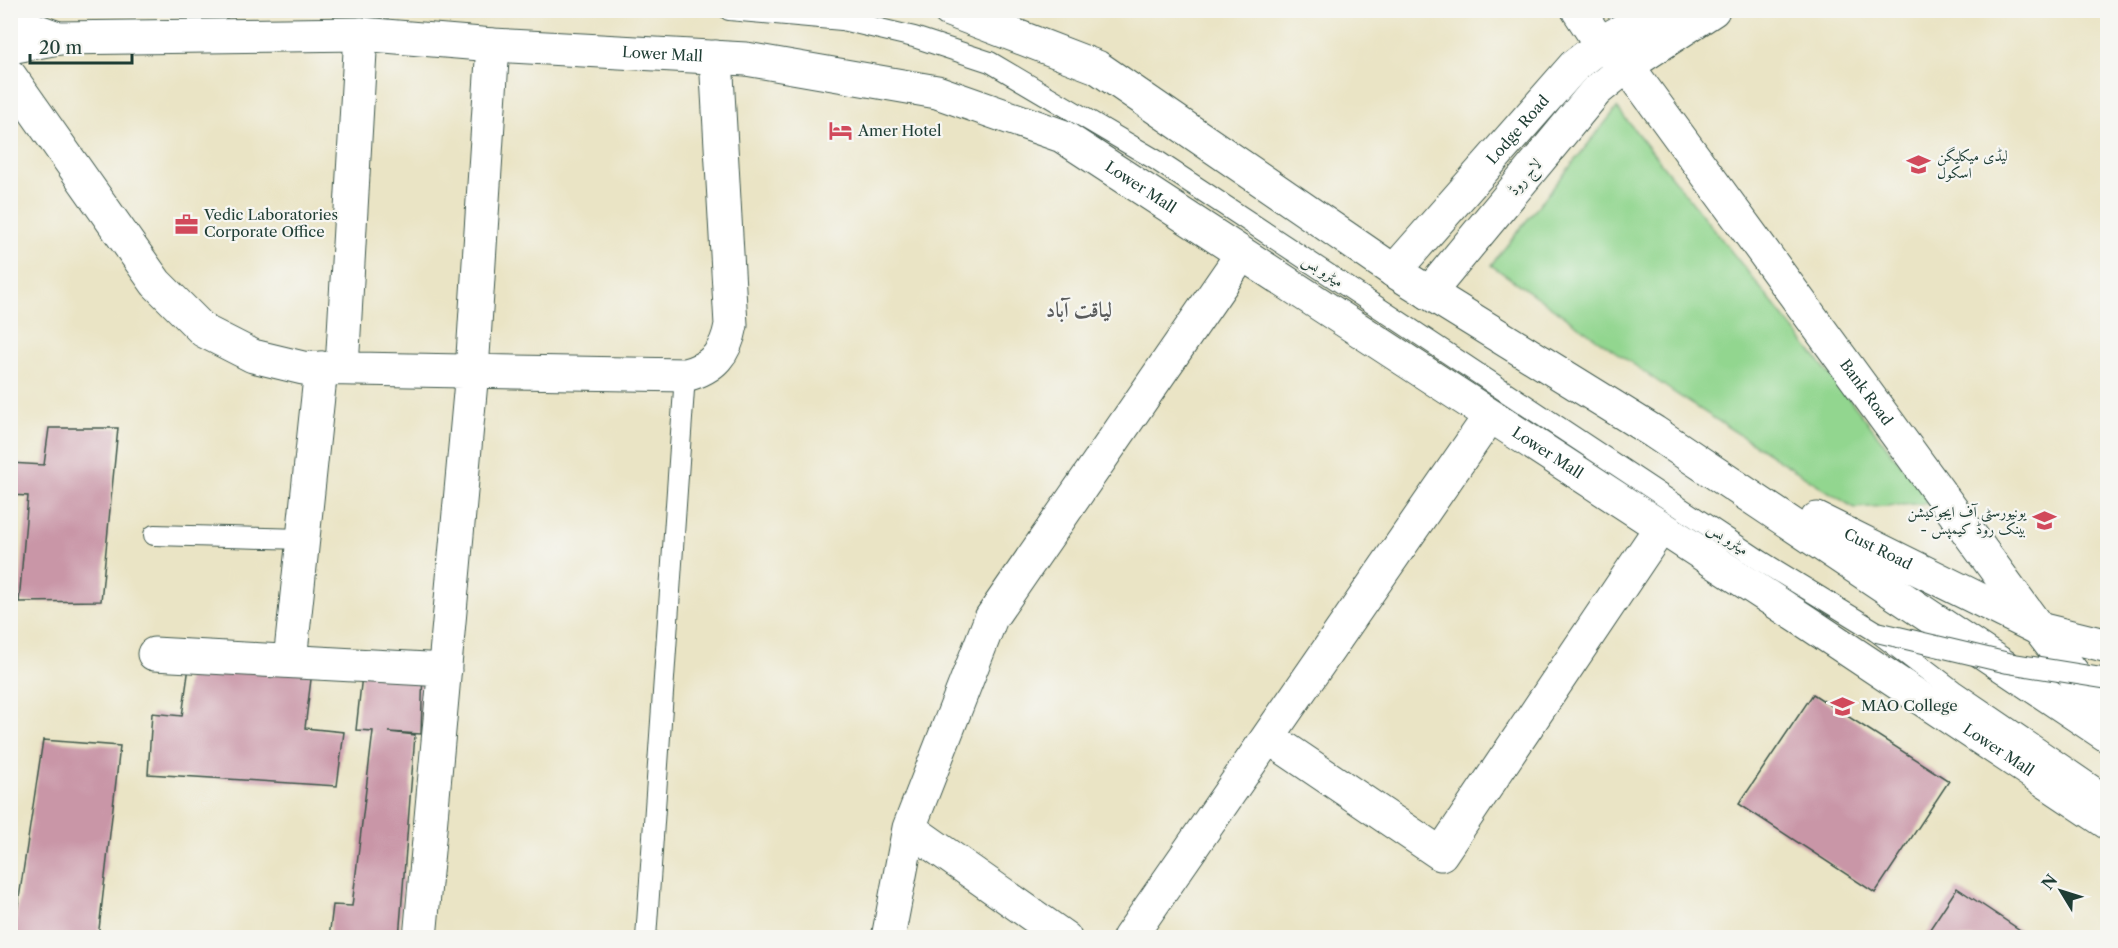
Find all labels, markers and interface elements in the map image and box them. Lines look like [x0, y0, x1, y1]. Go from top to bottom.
scale bar [30, 27, 132, 65]
text: 20 m [39, 37, 83, 59]
street label: Lower Mall [621, 42, 704, 66]
street label: Lodge Road [1482, 91, 1553, 168]
hotel icon: Amer Hotel [827, 118, 853, 144]
place label: Amer Hotel [857, 121, 942, 140]
place label: لیڈی میکلیگن اسکول [1937, 146, 2008, 182]
school or university icon: لیڈی میکلیگن اسکول [1906, 152, 1932, 178]
street label: لاج روڈ [1504, 154, 1549, 202]
street label: Lower Mall [1102, 157, 1180, 217]
place label: Vedic Laboratories Corporate Office [203, 205, 338, 241]
office icon: Vedic Laboratories Corporate Office [173, 211, 199, 237]
street label: میٹرو بس [1299, 250, 1347, 292]
district label: لیاقت آباد [1046, 297, 1112, 323]
street label: Bank Road [1836, 355, 1897, 429]
street label: Lower Mall [1509, 422, 1587, 483]
place label: یونیورسٹی آف ایجوکیشن - بینک روڈ کیمپس [1908, 502, 2027, 540]
school or university icon: یونیورسٹی آف ایجوکیشن - بینک روڈ کیمپس [2031, 508, 2057, 534]
street label: میٹرو بس [1704, 518, 1752, 560]
street label: Cust Road [1841, 524, 1915, 574]
school or university icon: MAO College [1830, 693, 1856, 719]
place label: MAO College [1861, 696, 1958, 715]
street label: Lower Mall [1960, 719, 2038, 780]
north arrow [2031, 861, 2091, 921]
text: N [2037, 870, 2061, 893]

